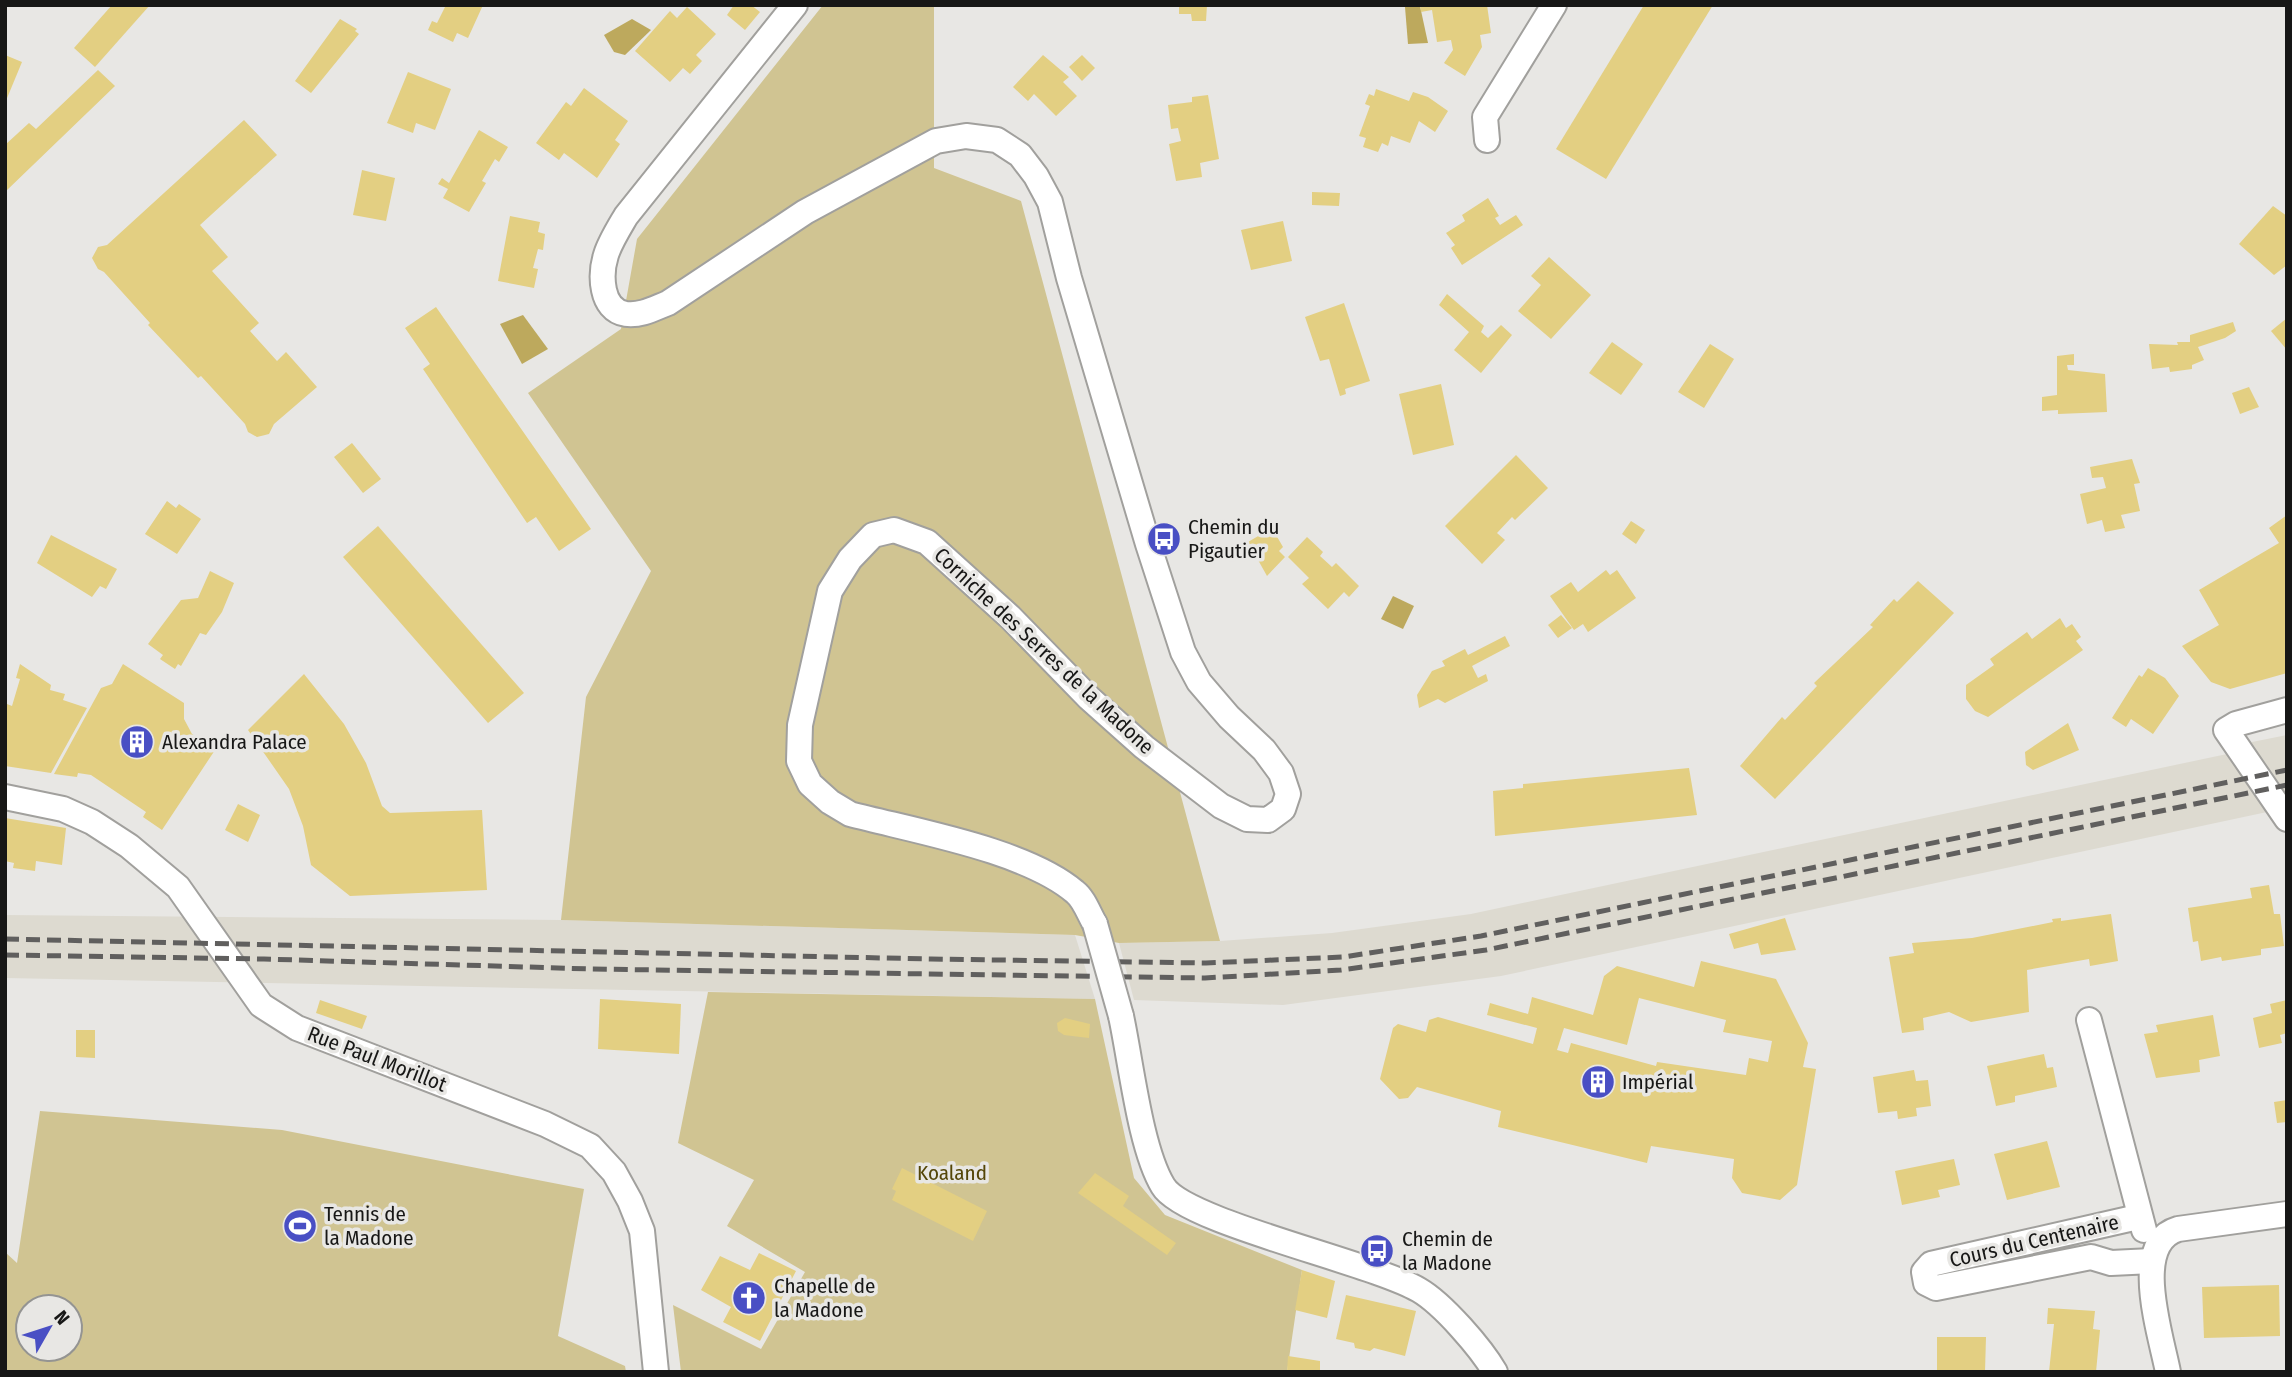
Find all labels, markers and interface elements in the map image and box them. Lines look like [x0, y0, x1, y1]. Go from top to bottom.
place label: Chemin du Pigautier [1188, 514, 1280, 564]
bus stop icon: Chemin du Pigautier [1145, 520, 1183, 558]
street label: Corniche des Serres de la Madone [929, 542, 1159, 760]
building icon: Alexandra Palace [118, 723, 156, 761]
place label: Alexandra Palace [162, 729, 307, 755]
street label: Rue Paul Morillot [304, 1021, 450, 1098]
building icon: Impérial [1579, 1063, 1617, 1101]
place label: Impérial [1622, 1069, 1694, 1095]
park label: Koaland [917, 1160, 987, 1186]
place label: Tennis de la Madone [324, 1201, 414, 1251]
sports icon: Tennis de la Madone [281, 1207, 319, 1245]
street label: Cours du Centenaire [1947, 1209, 2121, 1273]
place label: Chemin de la Madone [1402, 1226, 1493, 1276]
bus stop icon: Chemin de la Madone [1358, 1232, 1396, 1270]
place label: Chapelle de la Madone [774, 1273, 875, 1323]
church icon: Chapelle de la Madone [730, 1279, 768, 1317]
north arrow [14, 1293, 84, 1363]
text: N [49, 1306, 74, 1329]

